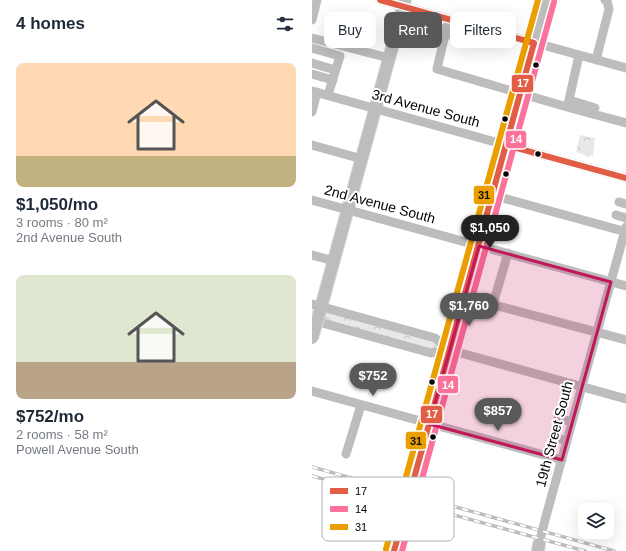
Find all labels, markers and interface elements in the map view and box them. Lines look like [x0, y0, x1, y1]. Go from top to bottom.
chip: Buy [324, 12, 376, 48]
chip: Rent [384, 12, 442, 48]
chip: Filters [450, 12, 516, 48]
icon: filters [274, 13, 296, 35]
text: 4 homes [16, 14, 85, 33]
unlabelled marker [531, 60, 541, 70]
line badge: 17 [511, 74, 534, 93]
text: 17 [517, 77, 529, 89]
street label: 3rd Avenue South [370, 86, 482, 130]
icon: home [120, 89, 192, 161]
unlabelled marker [500, 114, 510, 124]
line badge: 14 [505, 130, 527, 149]
text: 14 [510, 133, 523, 145]
unlabelled marker [533, 149, 543, 159]
unlabelled marker [501, 169, 511, 179]
street label: 2nd Avenue South [323, 181, 437, 227]
line badge: 31 [473, 185, 495, 205]
text: 31 [478, 189, 490, 201]
text: $1,050/mo [16, 195, 98, 214]
text: 3 rooms · 80 m² [16, 215, 108, 230]
pin: $1,050 [457, 215, 523, 249]
text: $1,050 [470, 220, 510, 235]
text: 2nd Avenue South [16, 230, 122, 245]
pin: $1,760 [436, 293, 502, 327]
text: $1,760 [449, 298, 489, 313]
icon: home [120, 301, 192, 373]
pin: $752 [349, 363, 397, 397]
text: $752 [359, 368, 387, 383]
line badge: 14 [437, 375, 459, 394]
unlabelled marker [427, 377, 437, 387]
text: 14 [442, 379, 455, 391]
street label: 19th Street South [532, 379, 576, 489]
pin: $857 [474, 398, 522, 432]
text: $857 [484, 403, 512, 418]
line badge: 17 [420, 405, 443, 424]
text: $752/mo [16, 407, 84, 426]
text: 17 [426, 408, 438, 420]
text: 2 rooms · 58 m² [16, 427, 108, 442]
line badge: 31 [405, 431, 427, 450]
unlabelled marker [428, 432, 438, 442]
text: 31 [410, 435, 422, 447]
text: Powell Avenue South [16, 442, 139, 457]
legend [322, 477, 454, 541]
text: 17 [355, 485, 367, 497]
text: 14 [355, 503, 367, 515]
map controls [578, 503, 614, 539]
button: layers [578, 503, 614, 539]
text: 31 [355, 521, 367, 533]

